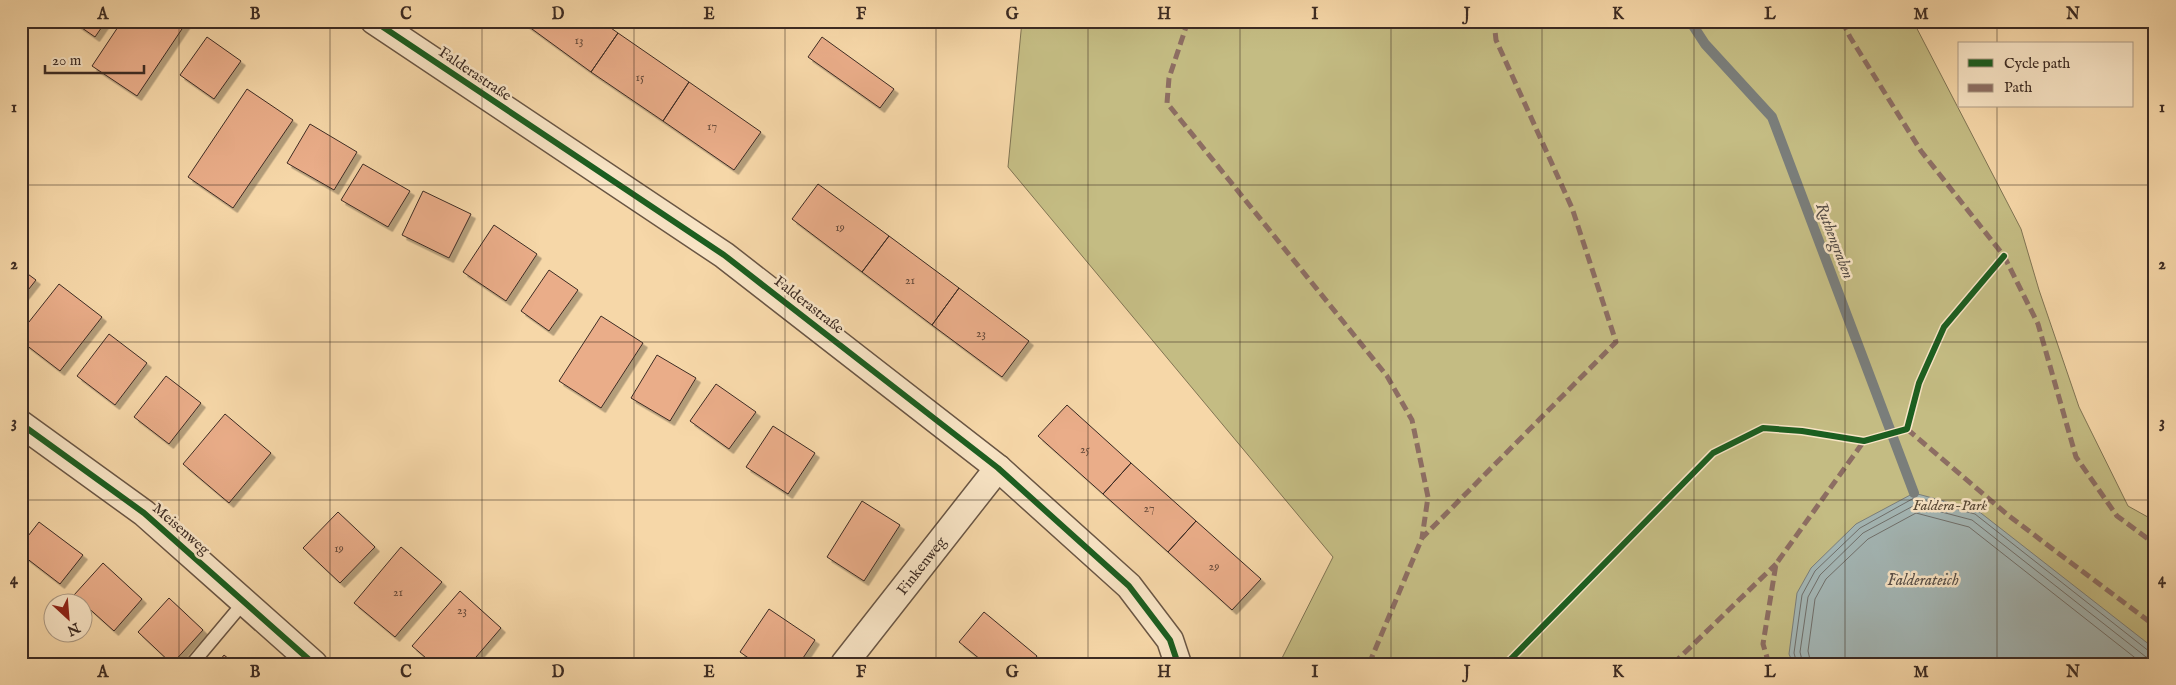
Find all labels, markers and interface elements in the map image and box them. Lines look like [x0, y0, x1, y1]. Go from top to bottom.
text: A [97, 5, 110, 25]
text: B [250, 5, 261, 25]
text: C [400, 5, 412, 25]
text: D [552, 5, 565, 25]
text: E [703, 5, 715, 25]
text: F [856, 5, 867, 25]
text: G [1006, 5, 1019, 25]
text: H [1157, 5, 1171, 25]
text: I [1312, 5, 1319, 25]
text: J [1462, 5, 1471, 25]
text: K [1612, 5, 1625, 25]
text: L [1764, 5, 1776, 25]
text: M [1913, 5, 1929, 25]
text: N [2065, 5, 2080, 25]
house number: 13 [575, 33, 583, 48]
scale bar [45, 42, 144, 74]
legend [1958, 42, 2134, 108]
street label: Falderastraße [435, 43, 515, 105]
text: 20 m [52, 51, 82, 70]
text: Cycle path [2004, 54, 2070, 73]
house number: 15 [636, 70, 645, 85]
text: Path [2004, 78, 2032, 97]
text: 1 [11, 98, 17, 118]
text: 1 [2159, 98, 2165, 118]
house number: 17 [707, 119, 717, 134]
water label: Ruthengraben [1810, 200, 1858, 282]
house number: 19 [835, 220, 845, 235]
text: 2 [10, 255, 18, 275]
text: 2 [2158, 255, 2166, 275]
street label: Falderastraße [770, 272, 848, 338]
house number: 21 [905, 273, 915, 288]
house number: 23 [976, 326, 986, 341]
text: 3 [11, 413, 17, 433]
text: 3 [2159, 413, 2165, 433]
house number: 25 [1080, 442, 1091, 457]
park label: Faldera-Park [1913, 496, 1987, 515]
street label: Meisenweg [148, 499, 214, 560]
house number: 27 [1143, 501, 1155, 516]
street label: Finkenweg [892, 532, 951, 599]
house number: 19 [334, 541, 344, 556]
house number: 29 [1209, 559, 1219, 574]
text: 4 [10, 570, 19, 590]
text: 4 [2158, 570, 2167, 590]
water label: Falderateich [1887, 571, 1959, 591]
house number: 21 [393, 585, 403, 600]
north arrow [42, 592, 92, 642]
house number: 23 [457, 603, 467, 618]
text: N [64, 618, 84, 640]
text: A [97, 663, 110, 683]
text: B [250, 663, 261, 683]
text: C [400, 663, 412, 683]
text: D [552, 663, 565, 683]
text: E [703, 663, 715, 683]
text: F [856, 663, 867, 683]
text: G [1006, 663, 1019, 683]
text: H [1157, 663, 1171, 683]
text: I [1312, 663, 1319, 683]
text: J [1462, 663, 1471, 683]
text: K [1612, 663, 1625, 683]
text: L [1764, 663, 1776, 683]
text: M [1913, 663, 1929, 683]
text: N [2065, 663, 2080, 683]

